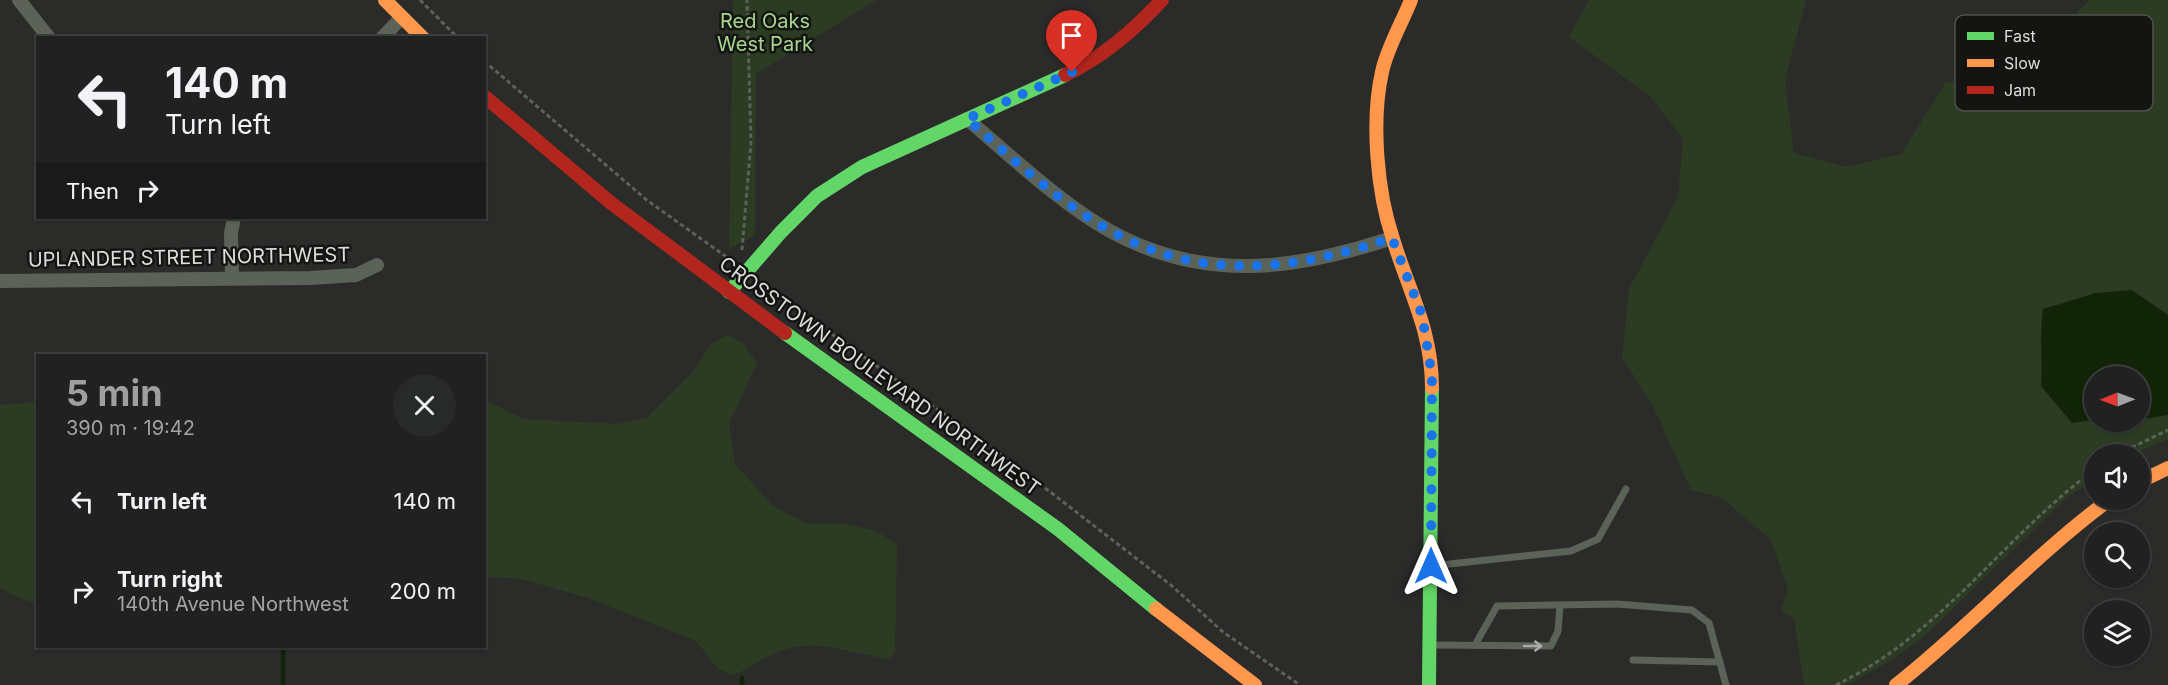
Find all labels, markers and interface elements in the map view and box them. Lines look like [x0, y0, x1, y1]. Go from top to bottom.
park label: Red Oaks West Park [717, 9, 813, 56]
pin [1046, 10, 1097, 72]
legend [1955, 15, 2153, 111]
icon: arrive [1055, 19, 1088, 52]
text: Fast [2004, 26, 2036, 46]
text: Slow [2004, 53, 2041, 73]
text: 140 m [165, 57, 288, 108]
icon: left [66, 60, 144, 138]
text: Jam [2004, 80, 2036, 100]
text: Turn left [165, 108, 271, 141]
icon: right [131, 174, 164, 207]
text: Then [66, 178, 119, 204]
street label: UPLANDER STREET NORTHWEST [28, 242, 350, 272]
street label: CROSSTOWN BOULEVARD NORTHWEST [715, 251, 1045, 501]
north arrow [2084, 366, 2150, 432]
map controls [2084, 366, 2150, 666]
text: 5 min [66, 371, 163, 415]
button: close [393, 374, 456, 437]
text: 390 m · 19:42 [66, 416, 195, 440]
button: sound [2084, 444, 2150, 510]
icon: left [66, 485, 99, 518]
text: Turn left [117, 488, 207, 514]
text: 140 m [394, 488, 456, 514]
button: search [2084, 522, 2150, 588]
position arrow [1399, 534, 1463, 598]
text: Turn right [117, 566, 223, 592]
icon: right [66, 575, 99, 608]
text: 200 m [389, 578, 456, 604]
text: 140th Avenue Northwest [117, 592, 349, 616]
button: layers [2084, 600, 2150, 666]
one-way arrow [1523, 640, 1543, 652]

